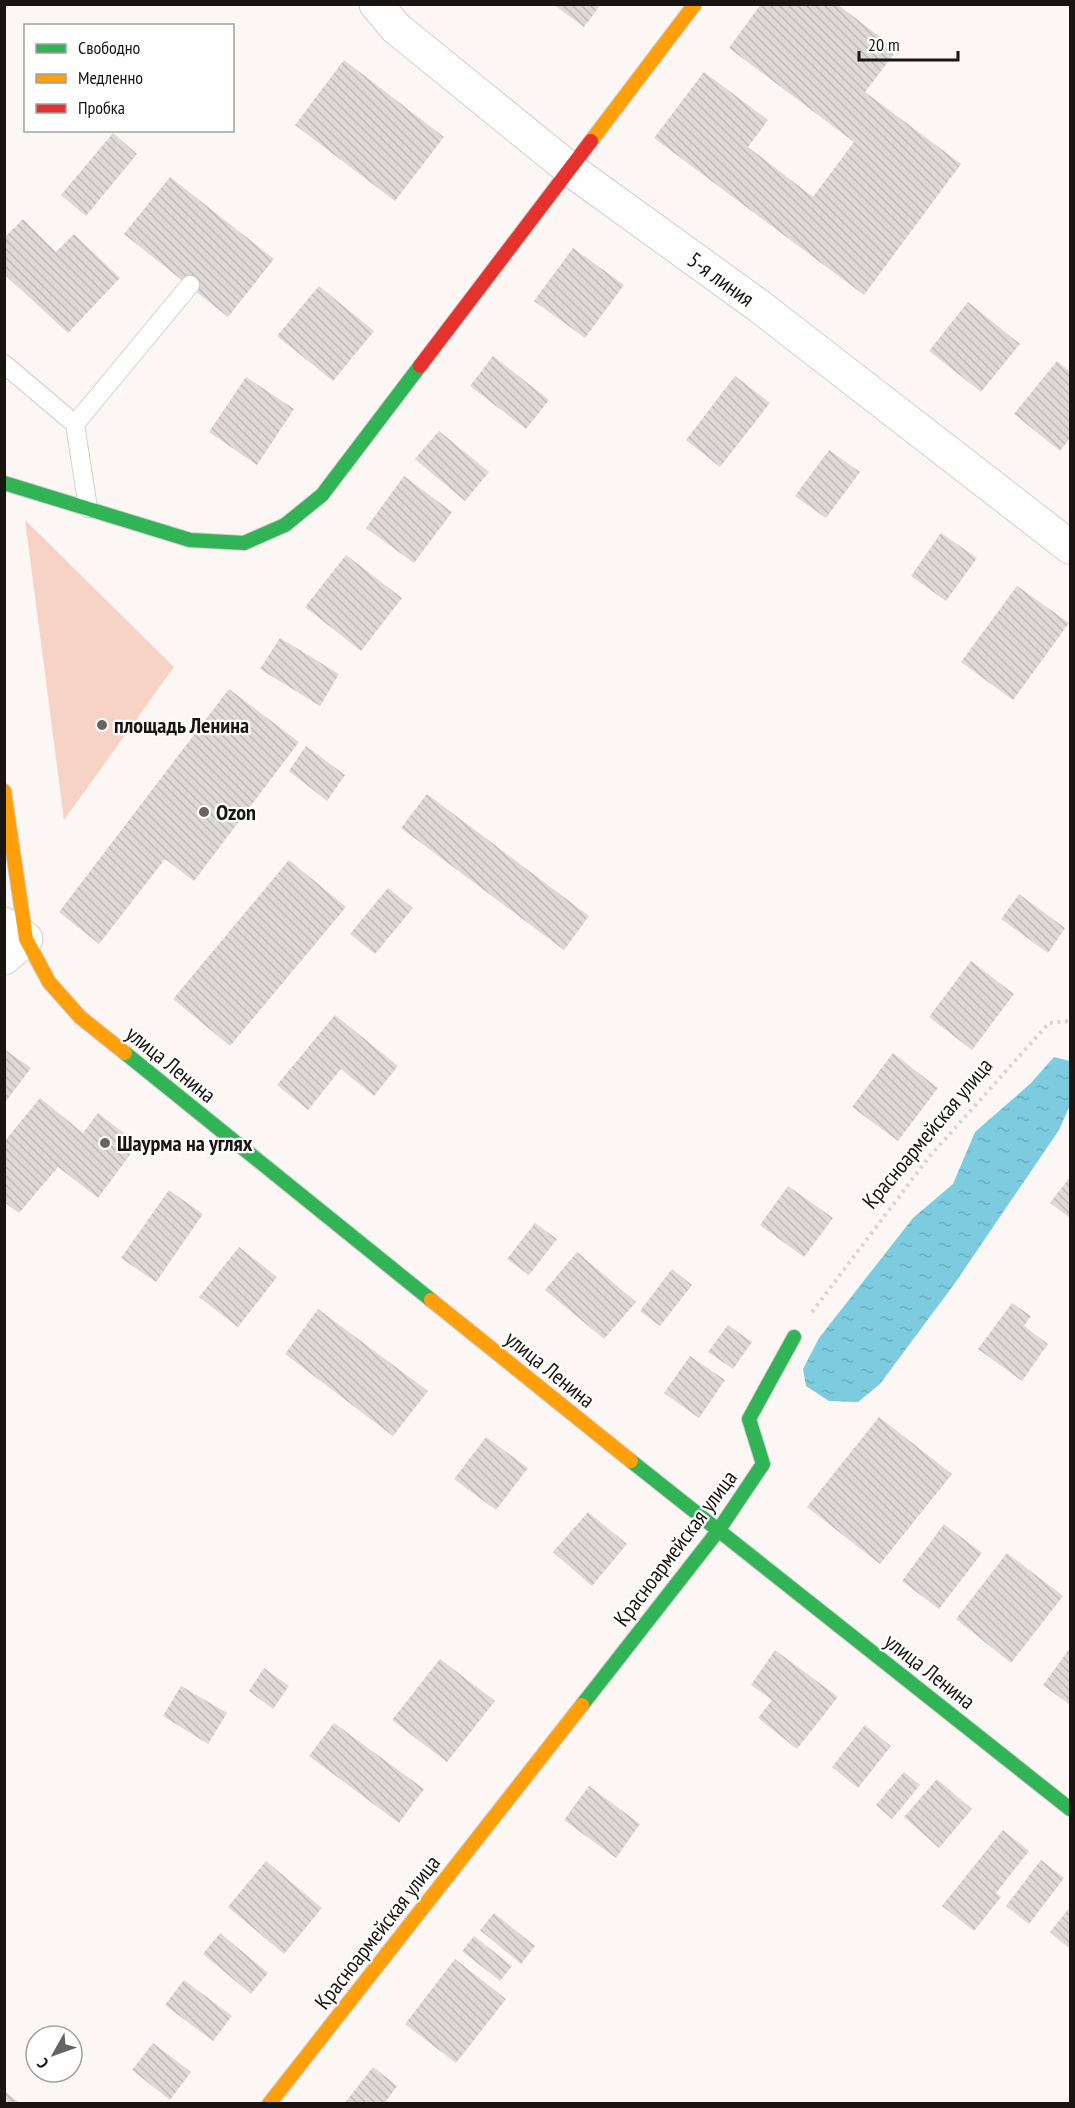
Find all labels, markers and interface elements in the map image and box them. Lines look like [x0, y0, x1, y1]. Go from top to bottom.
legend [24, 24, 234, 132]
scale bar [859, 24, 958, 62]
text: 20 m [868, 33, 900, 56]
text: Свободно [78, 36, 141, 59]
text: Медленно [78, 66, 143, 89]
text: Пробка [78, 96, 125, 119]
street label: 5-я линия [682, 245, 760, 313]
place label: площадь Ленина [114, 711, 249, 739]
marker: площадь Ленина [95, 718, 109, 732]
place label: Ozon [216, 798, 256, 826]
marker: Ozon [197, 805, 211, 819]
street label: улица Ленина [120, 1019, 222, 1109]
street label: Красноармейская улица [856, 1052, 998, 1214]
place label: Шаурма на углях [117, 1129, 253, 1157]
marker: Шаурма на углях [98, 1136, 112, 1150]
street label: улица Ленина [499, 1324, 601, 1414]
street label: Красноармейская улица [607, 1464, 743, 1632]
street label: улица Ленина [879, 1627, 981, 1715]
street label: Красноармейская улица [308, 1849, 446, 2015]
north arrow [24, 2024, 84, 2084]
text: С [32, 2054, 53, 2073]

